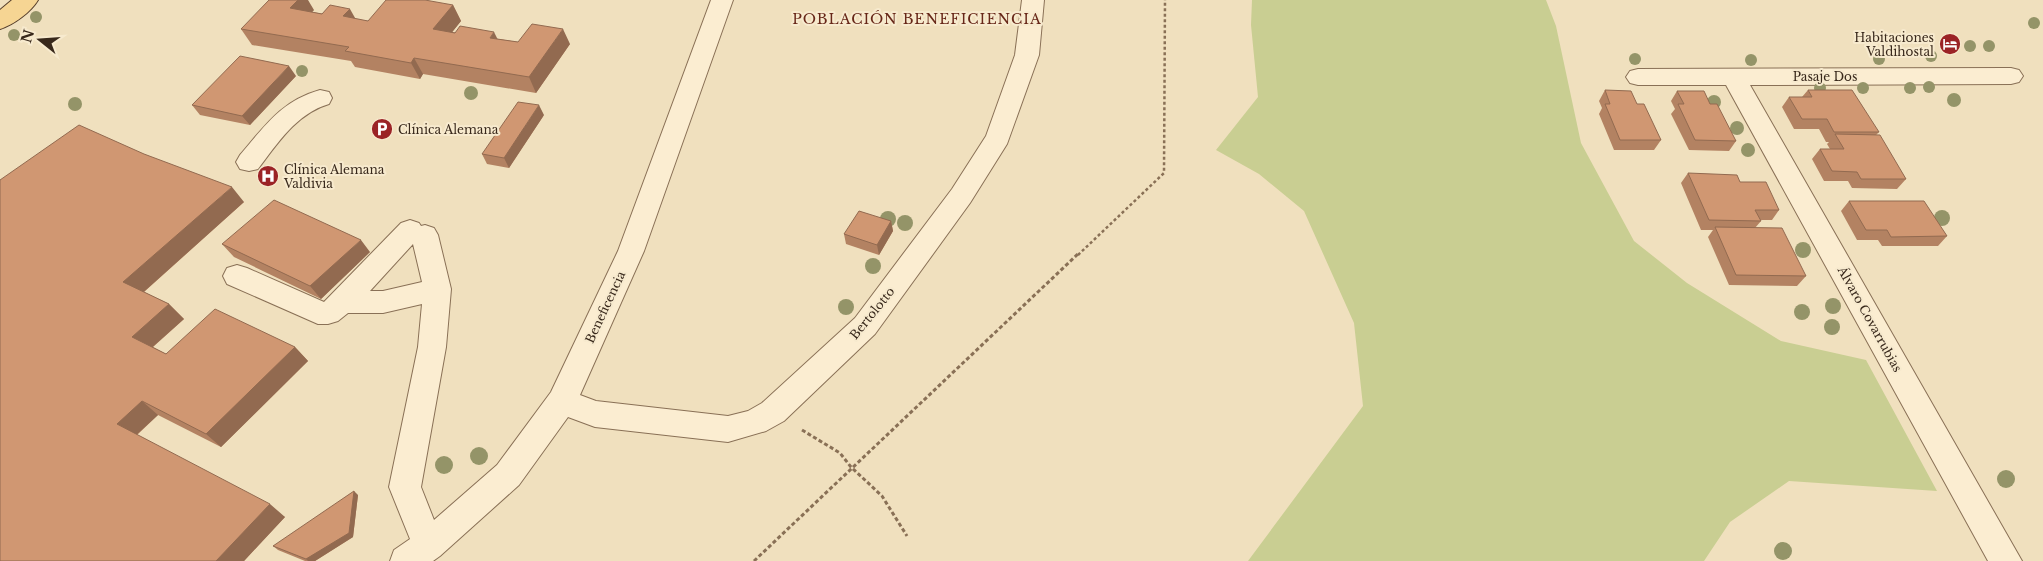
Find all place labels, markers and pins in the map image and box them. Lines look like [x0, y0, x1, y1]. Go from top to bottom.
place label: Habitaciones Valdihostal [1854, 30, 1934, 59]
hotel icon: Habitaciones Valdihostal [1938, 32, 1962, 56]
parking icon: Clínica Alemana [370, 117, 394, 141]
place label: Clínica Alemana [398, 122, 499, 137]
place label: Clínica Alemana Valdivia [283, 162, 385, 191]
hospital icon: Clínica Alemana Valdivia [256, 164, 280, 188]

